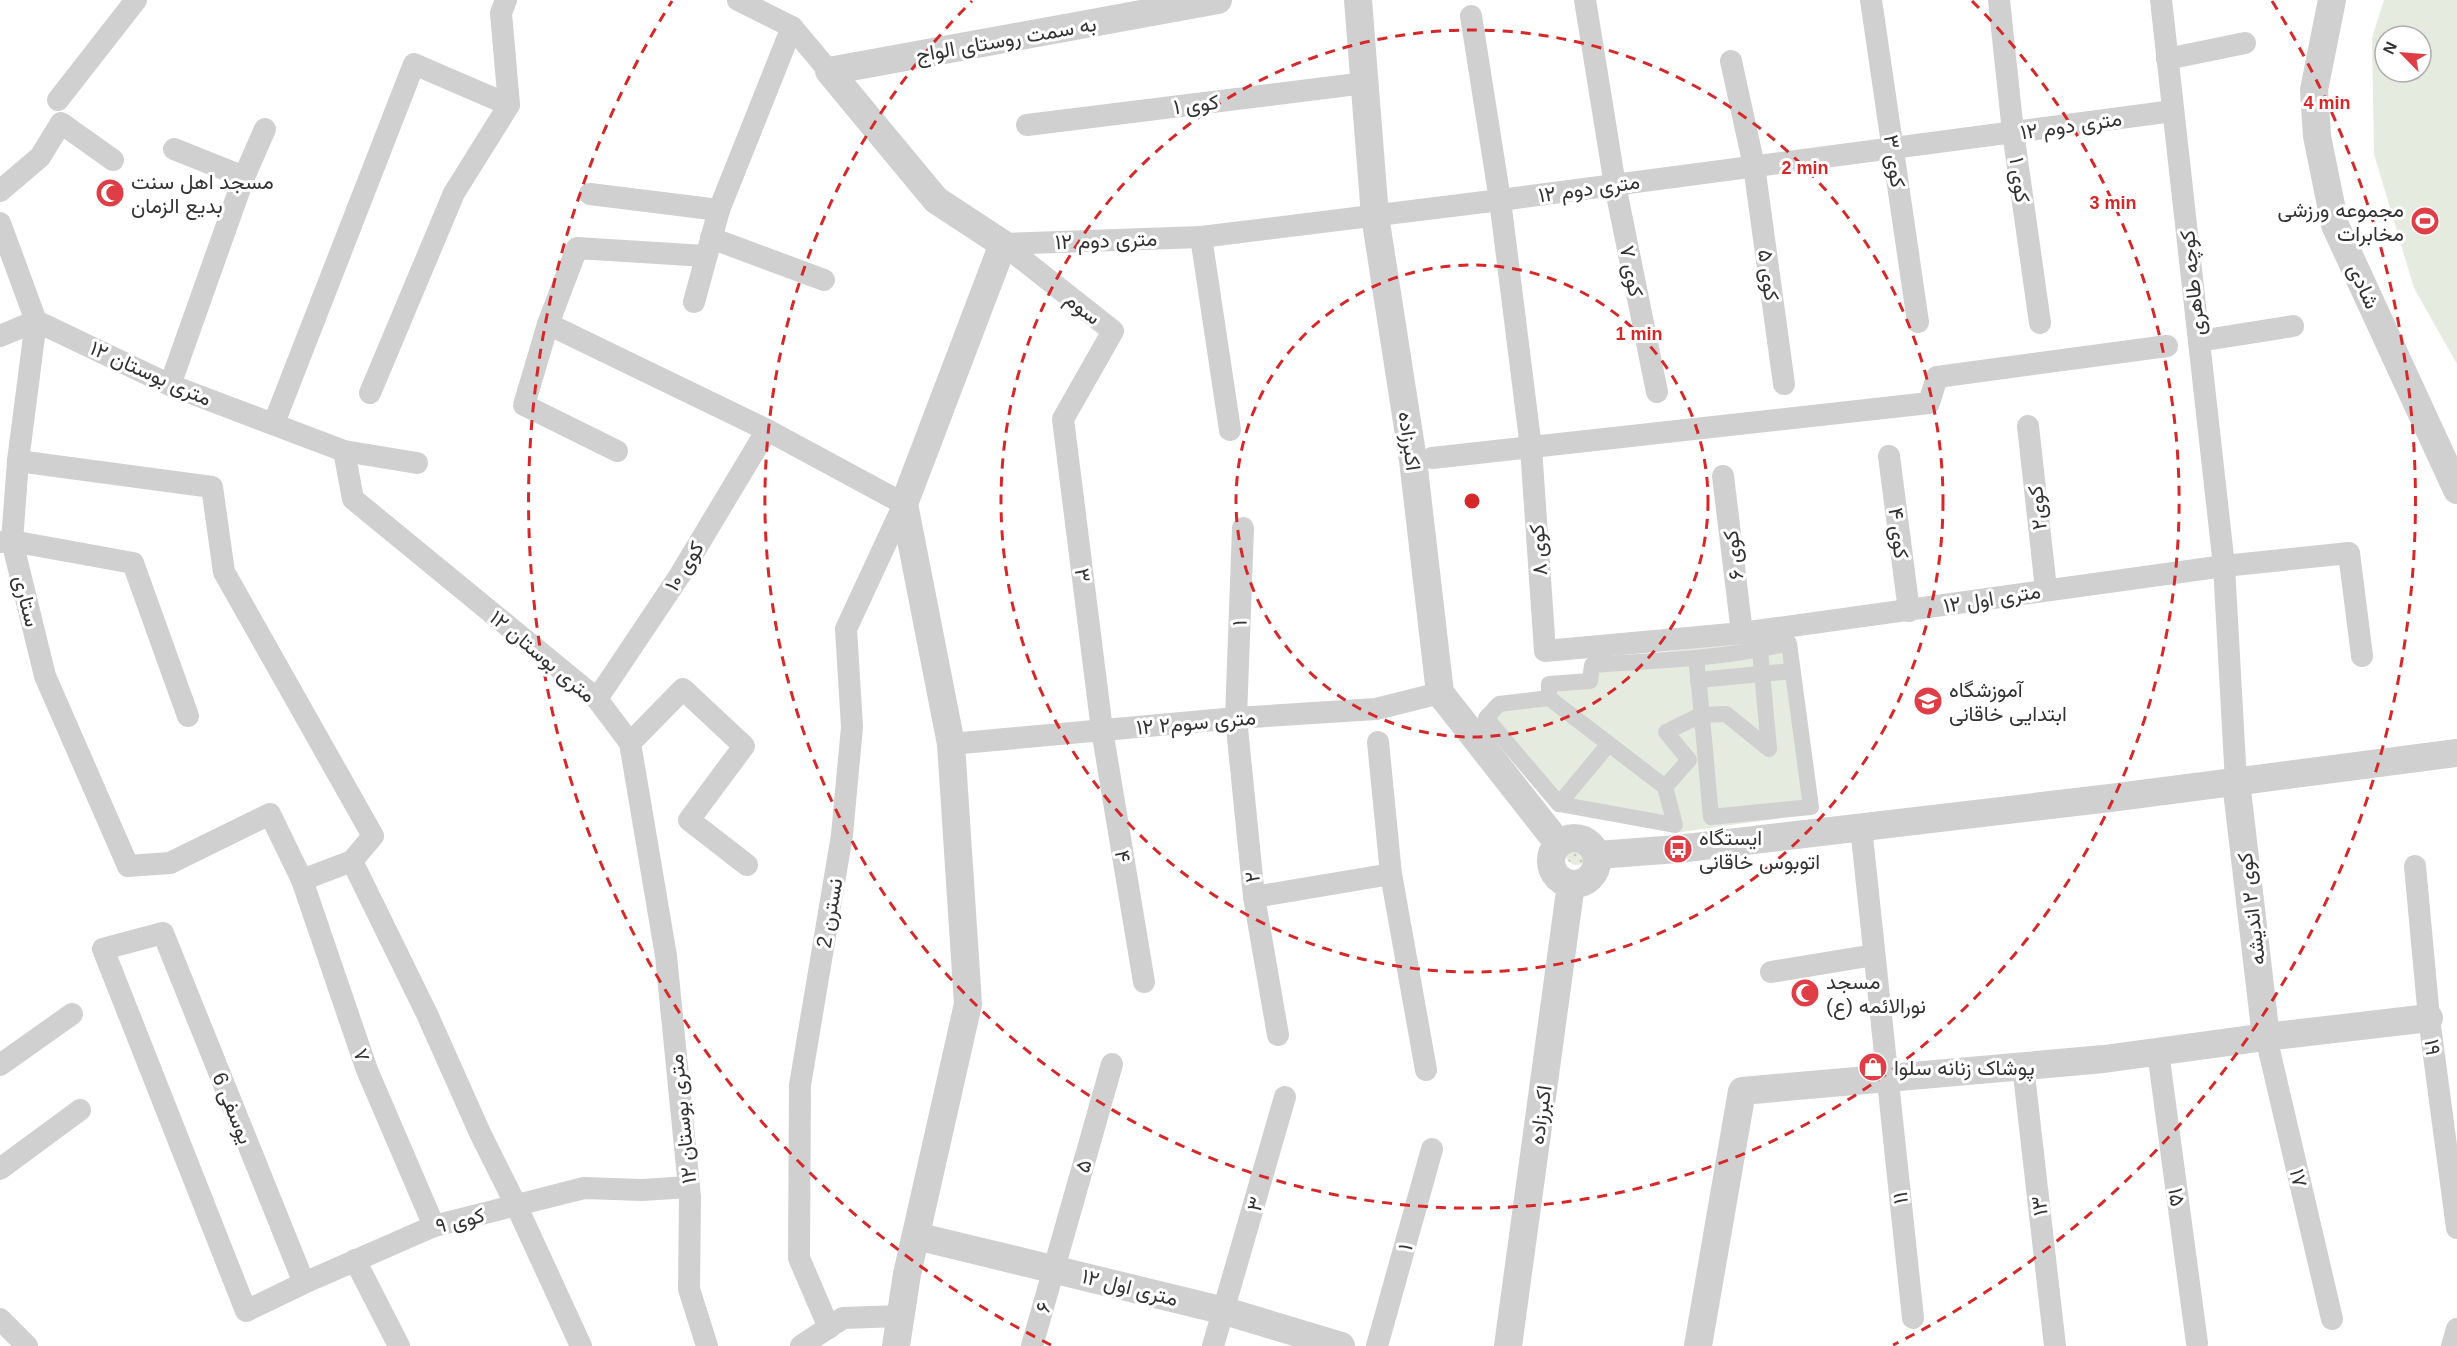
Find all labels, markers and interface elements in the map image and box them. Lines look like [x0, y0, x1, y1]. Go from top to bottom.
street label: به سمت روستای الواج [914, 12, 1099, 69]
north arrow [2373, 24, 2433, 84]
text: N [2380, 39, 2400, 57]
street label: کوی ۱ [1172, 90, 1220, 120]
text: 4 min [2303, 93, 2351, 113]
street label: ۱۲ متری دوم [2019, 106, 2124, 146]
street label: کوی ۳ [1878, 133, 1910, 189]
street label: کوی ۱ [2003, 156, 2035, 204]
text: 2 min [1781, 158, 1829, 178]
street label: ۱۲ متری دوم [1537, 169, 1642, 209]
place label: مسجد اهل سنت بدیع الزمان [131, 170, 274, 220]
mosque icon: مسجد اهل سنت بدیع الزمان [94, 177, 126, 209]
text: 3 min [2089, 193, 2137, 213]
place label: مجموعه ورزشی مخابرات [2277, 198, 2404, 247]
sports icon: مجموعه ورزشی مخابرات [2409, 205, 2441, 237]
street label: ۱۲ متری دوم [1055, 227, 1158, 256]
street label: کوچه طاهری [2175, 229, 2212, 337]
street label: کوی ۷ [1614, 243, 1648, 299]
street label: کوی ۵ [1752, 248, 1784, 302]
street label: شادی [2343, 260, 2384, 313]
street label: سوم [1059, 287, 1105, 331]
text: 1 min [1615, 324, 1663, 344]
street label: ۱۲ متری بوستان [86, 336, 215, 412]
street label: اکبرزاده [1392, 410, 1426, 472]
street label: کوی۲ [2023, 484, 2053, 531]
centre of rings [1462, 491, 1482, 511]
street label: کوی ۴ [1882, 506, 1914, 560]
street label: کوی ۸ [1525, 523, 1553, 577]
street label: کوی ۶ [1719, 529, 1749, 581]
street label: کوی ۱۰ [660, 537, 710, 596]
street label: ۳ [1071, 567, 1095, 583]
street label: ستاری [8, 573, 44, 630]
street label: ۱۲ متری اول [1942, 579, 2043, 619]
street label: ۱۲ متری بوستان [484, 605, 600, 708]
street label: ۱ [1227, 620, 1251, 626]
place label: آموزشگاه ابتدایی خاقانی [1949, 678, 2067, 726]
school or university icon: آموزشگاه ابتدایی خاقانی [1912, 685, 1944, 717]
street label: ۱۲ متری سوم۲ [1135, 705, 1257, 742]
place label: ایستگاه اتوبوس خاقانی [1699, 826, 1820, 875]
bus stop icon: ایستگاه اتوبوس خاقانی [1662, 833, 1694, 865]
street label: ۴ [1111, 848, 1135, 864]
street label: کوی ۲ اندیشه [2233, 851, 2271, 967]
street label: ۲ [1240, 870, 1264, 884]
street label: نسترن 2 [812, 876, 848, 950]
place label: مسجد نورالائمه (ع) [1826, 970, 1926, 1020]
mosque icon: مسجد نورالائمه (ع) [1789, 977, 1821, 1009]
street label: ۱۹ [2421, 1038, 2445, 1056]
street label: ۷ [349, 1045, 375, 1065]
shop icon: پوشاک زنانه سلوا [1857, 1051, 1889, 1083]
street label: ۱۲ متری بوستان [664, 1053, 702, 1185]
place label: پوشاک زنانه سلوا [1894, 1056, 2035, 1082]
street label: یوسفی 6 [206, 1069, 258, 1148]
street label: اکبرزاده [1524, 1084, 1558, 1146]
street label: ۵ [1070, 1157, 1096, 1175]
street label: ۱۷ [2286, 1166, 2312, 1190]
street label: ۱۵ [2164, 1186, 2190, 1208]
street label: ۱۱ [1888, 1191, 1912, 1205]
street label: ۳ [1242, 1194, 1268, 1214]
street label: ۱۳ [2026, 1195, 2052, 1217]
street label: کوی ۹ [433, 1203, 487, 1239]
street label: ۱ [1393, 1241, 1417, 1253]
street label: ۱۲ متری اول [1079, 1264, 1180, 1312]
street label: ۶ [1031, 1299, 1055, 1315]

